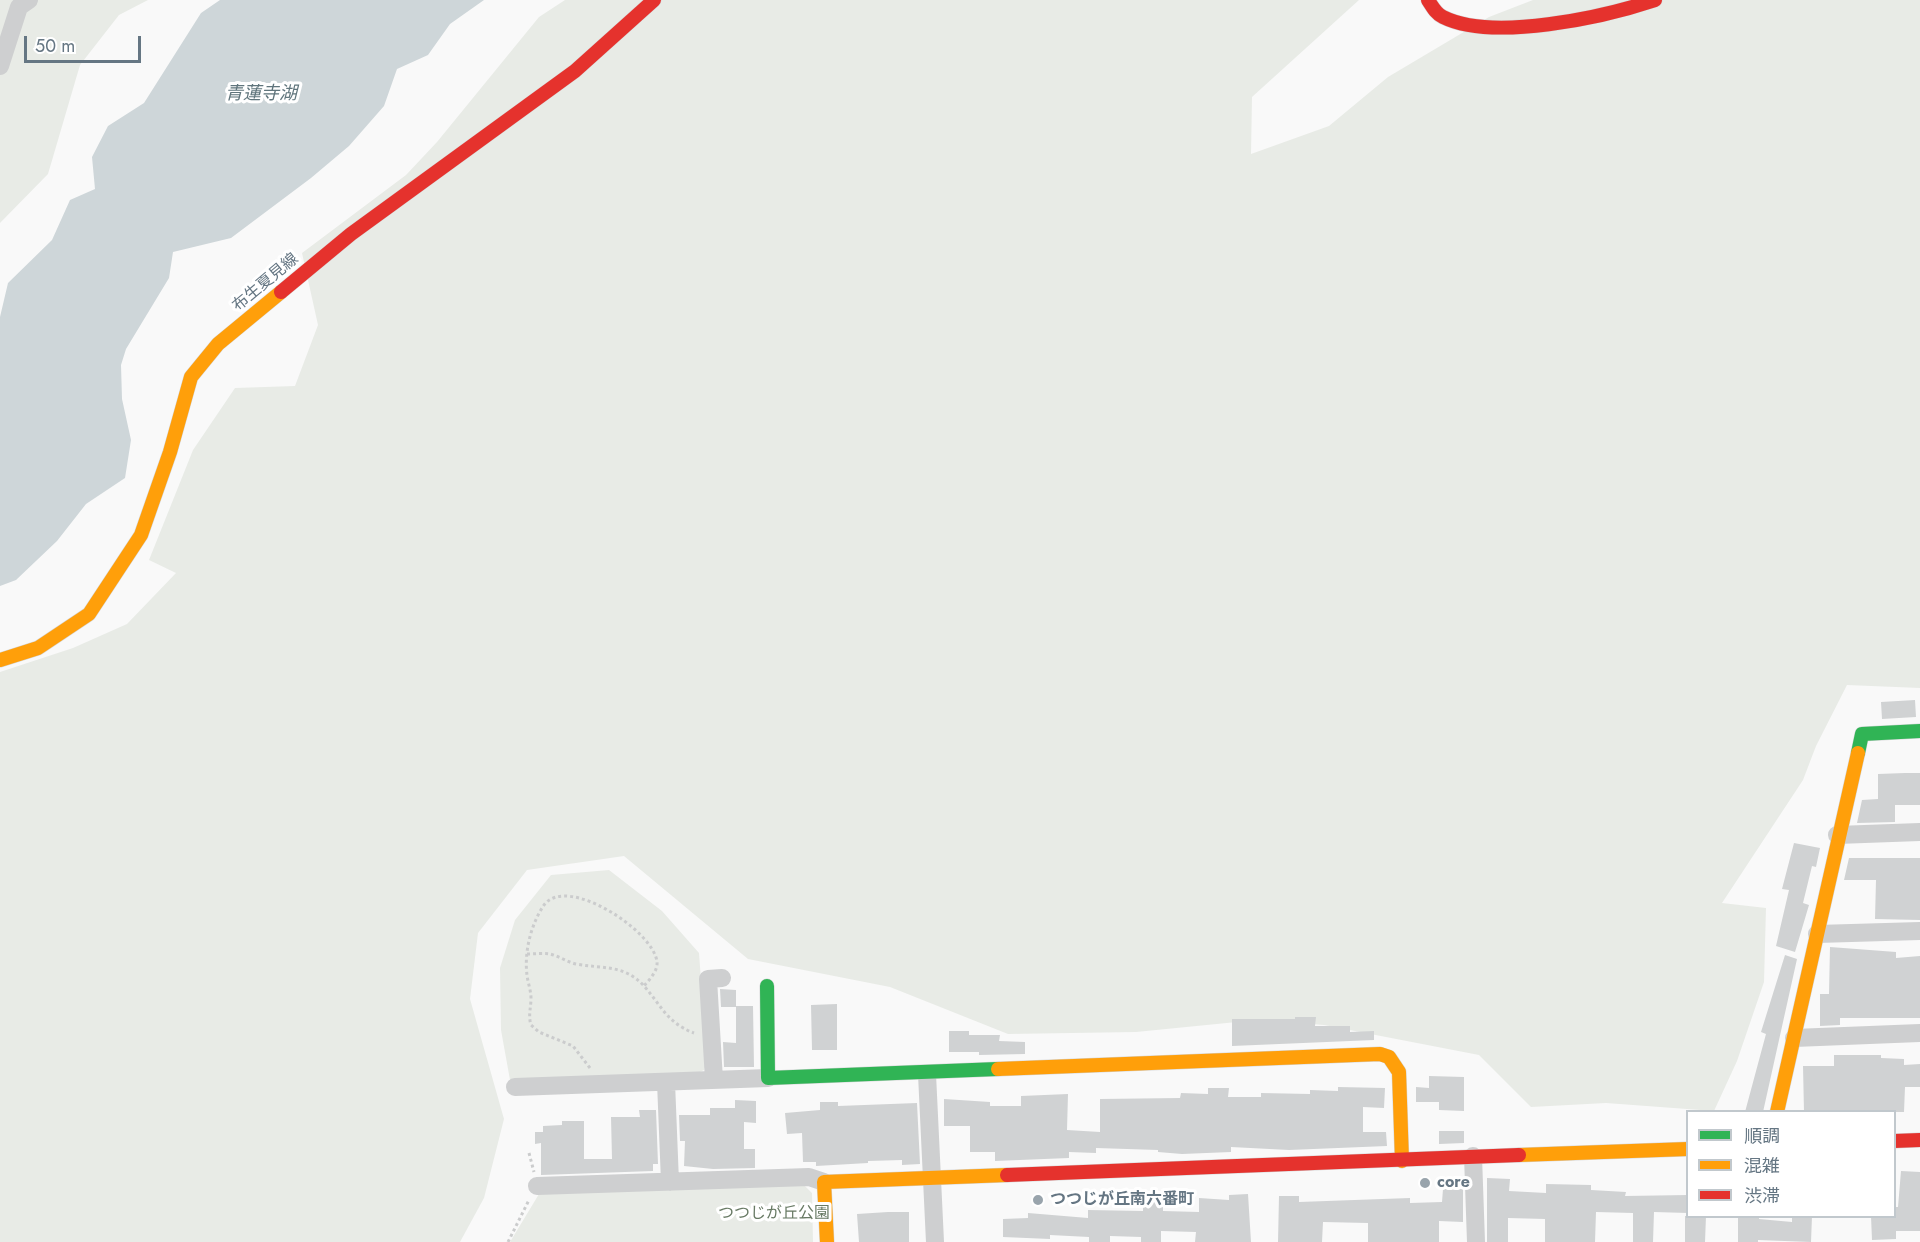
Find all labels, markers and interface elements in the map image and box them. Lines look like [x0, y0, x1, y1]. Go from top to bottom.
scale bar [27, 24, 144, 62]
text: 50 m [35, 33, 75, 59]
water label: 青蓮寺湖 [225, 84, 297, 106]
street label: 布生夏見線 [229, 250, 303, 316]
legend [1686, 1110, 1896, 1218]
text: 順調 [1744, 1123, 1780, 1149]
text: 混雑 [1744, 1153, 1780, 1179]
place label: core [1437, 1173, 1470, 1193]
marker: core [1418, 1176, 1432, 1190]
text: 渋滞 [1744, 1183, 1780, 1209]
place label: つつじが丘南六番町 [1050, 1190, 1194, 1210]
marker: つつじが丘南六番町 [1031, 1193, 1045, 1207]
park label: つつじが丘公園 [718, 1204, 830, 1224]

